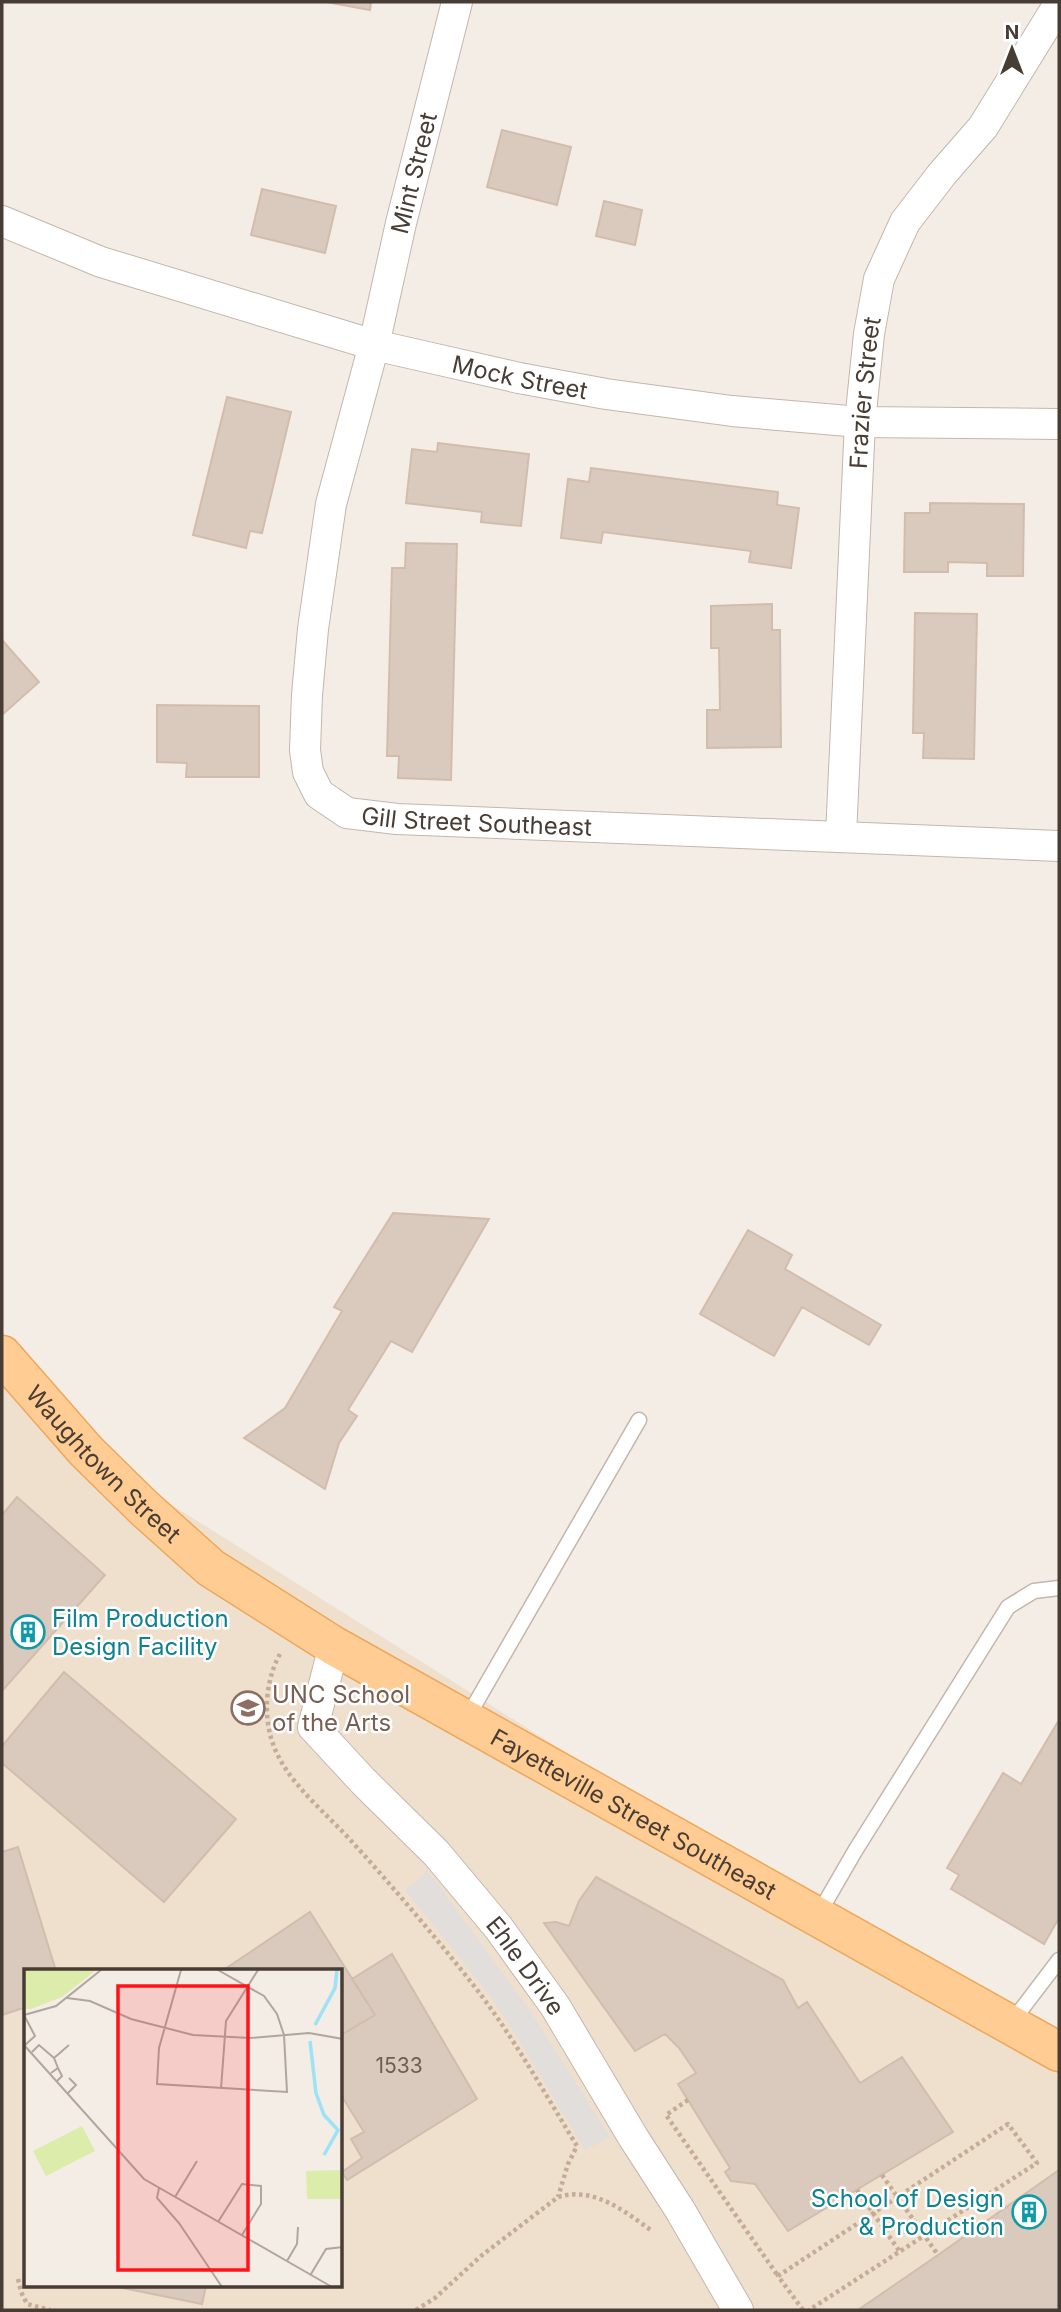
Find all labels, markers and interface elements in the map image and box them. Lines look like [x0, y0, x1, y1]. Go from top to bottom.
north arrow [977, 14, 1047, 84]
text: N [1005, 21, 1019, 44]
street label: Mint Street [385, 109, 443, 237]
street label: Frazier Street [843, 314, 886, 469]
street label: Mock Street [450, 349, 590, 405]
street label: Gill Street Southeast [360, 800, 593, 841]
street label: Waughtown Street [20, 1379, 187, 1549]
place label: Film Production Design Facility [52, 1604, 229, 1661]
building icon: Film Production Design Facility [9, 1613, 47, 1651]
place label: UNC School of the Arts [272, 1680, 410, 1737]
school or university icon: UNC School of the Arts [229, 1689, 267, 1727]
street label: Fayetteville Street Southeast [486, 1722, 782, 1905]
street label: Ehle Drive [481, 1910, 571, 2020]
inset map [24, 1969, 343, 2288]
house number: 1533 [375, 2053, 423, 2078]
place label: School of Design & Production [811, 2184, 1004, 2241]
building icon: School of Design & Production [1010, 2193, 1048, 2231]

